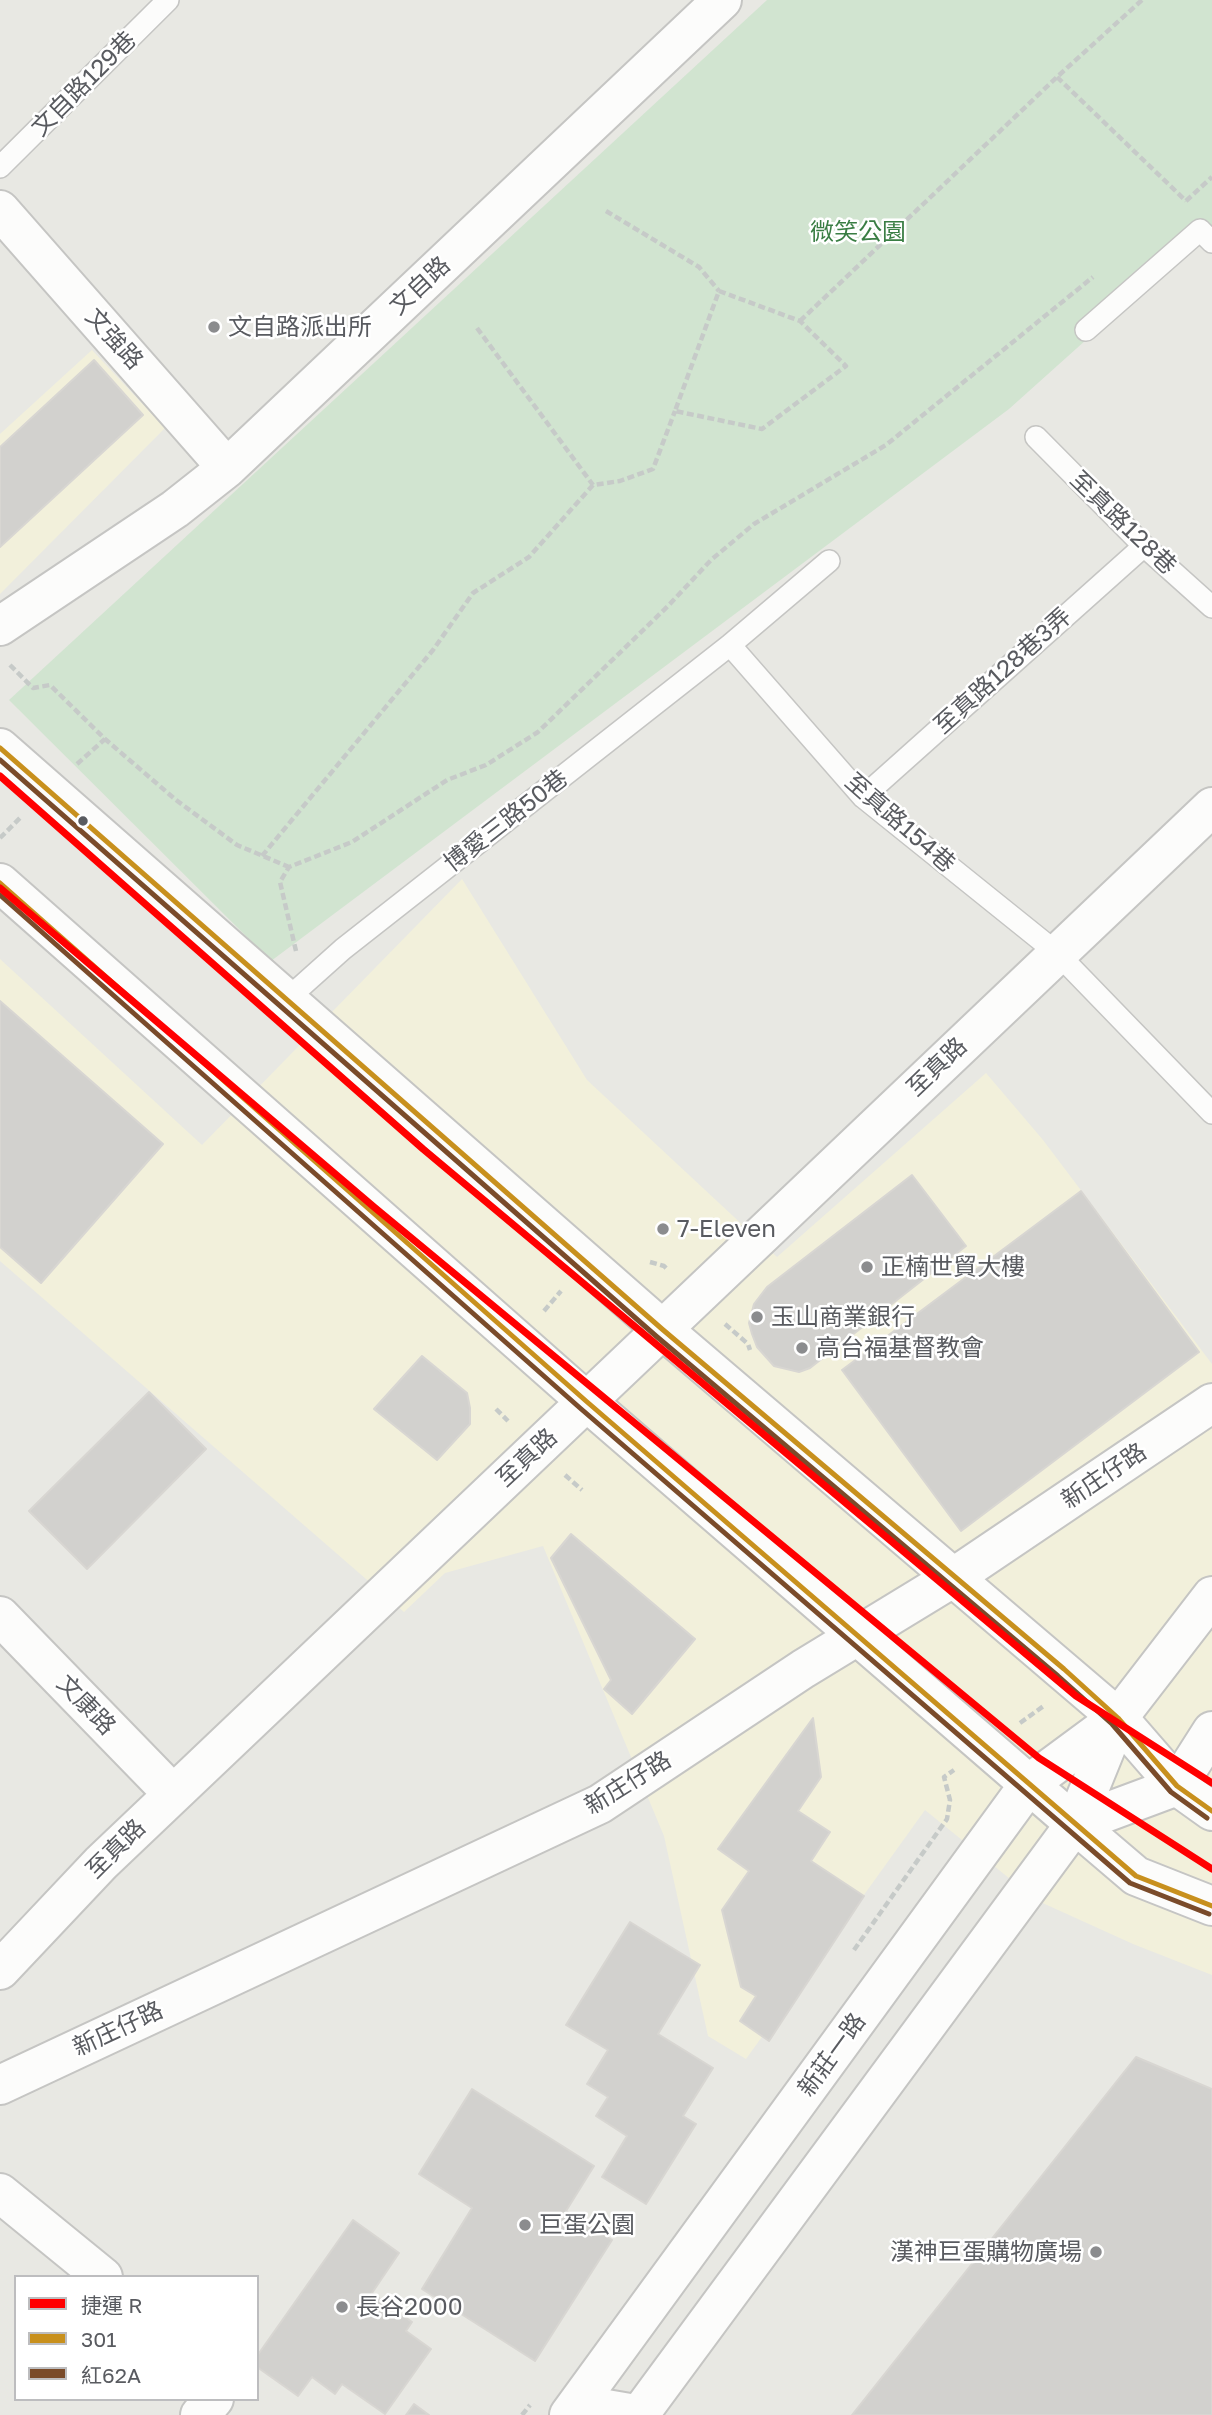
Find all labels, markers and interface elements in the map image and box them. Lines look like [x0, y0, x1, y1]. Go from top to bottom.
street label: 文自路129巷 [26, 26, 142, 142]
park label: 微笑公園 [810, 218, 906, 246]
street label: 文自路 [384, 251, 456, 321]
street label: 文強路 [79, 303, 149, 375]
place label: 文自路派出所 [228, 313, 372, 341]
marker: 文自路派出所 [206, 319, 222, 335]
street label: 至真路128巷 [1064, 465, 1182, 581]
street label: 至真路128巷3弄 [929, 602, 1077, 740]
street label: 博愛三路50巷 [439, 764, 573, 878]
street label: 至真路154巷 [839, 767, 961, 879]
unlabelled marker [76, 814, 90, 828]
street label: 至真路 [901, 1032, 973, 1102]
place label: 7-Eleven [677, 1215, 776, 1243]
marker: 7-Eleven [655, 1221, 671, 1237]
place label: 正楠世貿大樓 [881, 1253, 1025, 1281]
marker: 正楠世貿大樓 [859, 1259, 875, 1275]
place label: 玉山商業銀行 [771, 1303, 915, 1331]
marker: 玉山商業銀行 [749, 1309, 765, 1325]
place label: 高台福基督教會 [816, 1334, 984, 1362]
marker: 高台福基督教會 [794, 1340, 810, 1356]
street label: 至真路 [491, 1423, 563, 1493]
street label: 新庄仔路 [1056, 1437, 1152, 1515]
street label: 文康路 [51, 1669, 121, 1741]
street label: 新庄仔路 [580, 1745, 676, 1821]
street label: 至真路 [80, 1813, 152, 1885]
street label: 新庄仔路 [68, 1996, 168, 2062]
street label: 新莊一路 [792, 2008, 872, 2102]
place label: 巨蛋公園 [539, 2211, 635, 2239]
marker: 巨蛋公園 [517, 2217, 533, 2233]
place label: 漢神巨蛋購物廣場 [890, 2238, 1082, 2266]
marker: 漢神巨蛋購物廣場 [1088, 2244, 1104, 2260]
legend [14, 2275, 259, 2401]
text: 捷運 R [81, 2292, 143, 2318]
place label: 長谷2000 [356, 2293, 463, 2321]
marker: 長谷2000 [334, 2299, 350, 2315]
text: 301 [81, 2326, 117, 2352]
text: 紅62A [81, 2362, 141, 2388]

